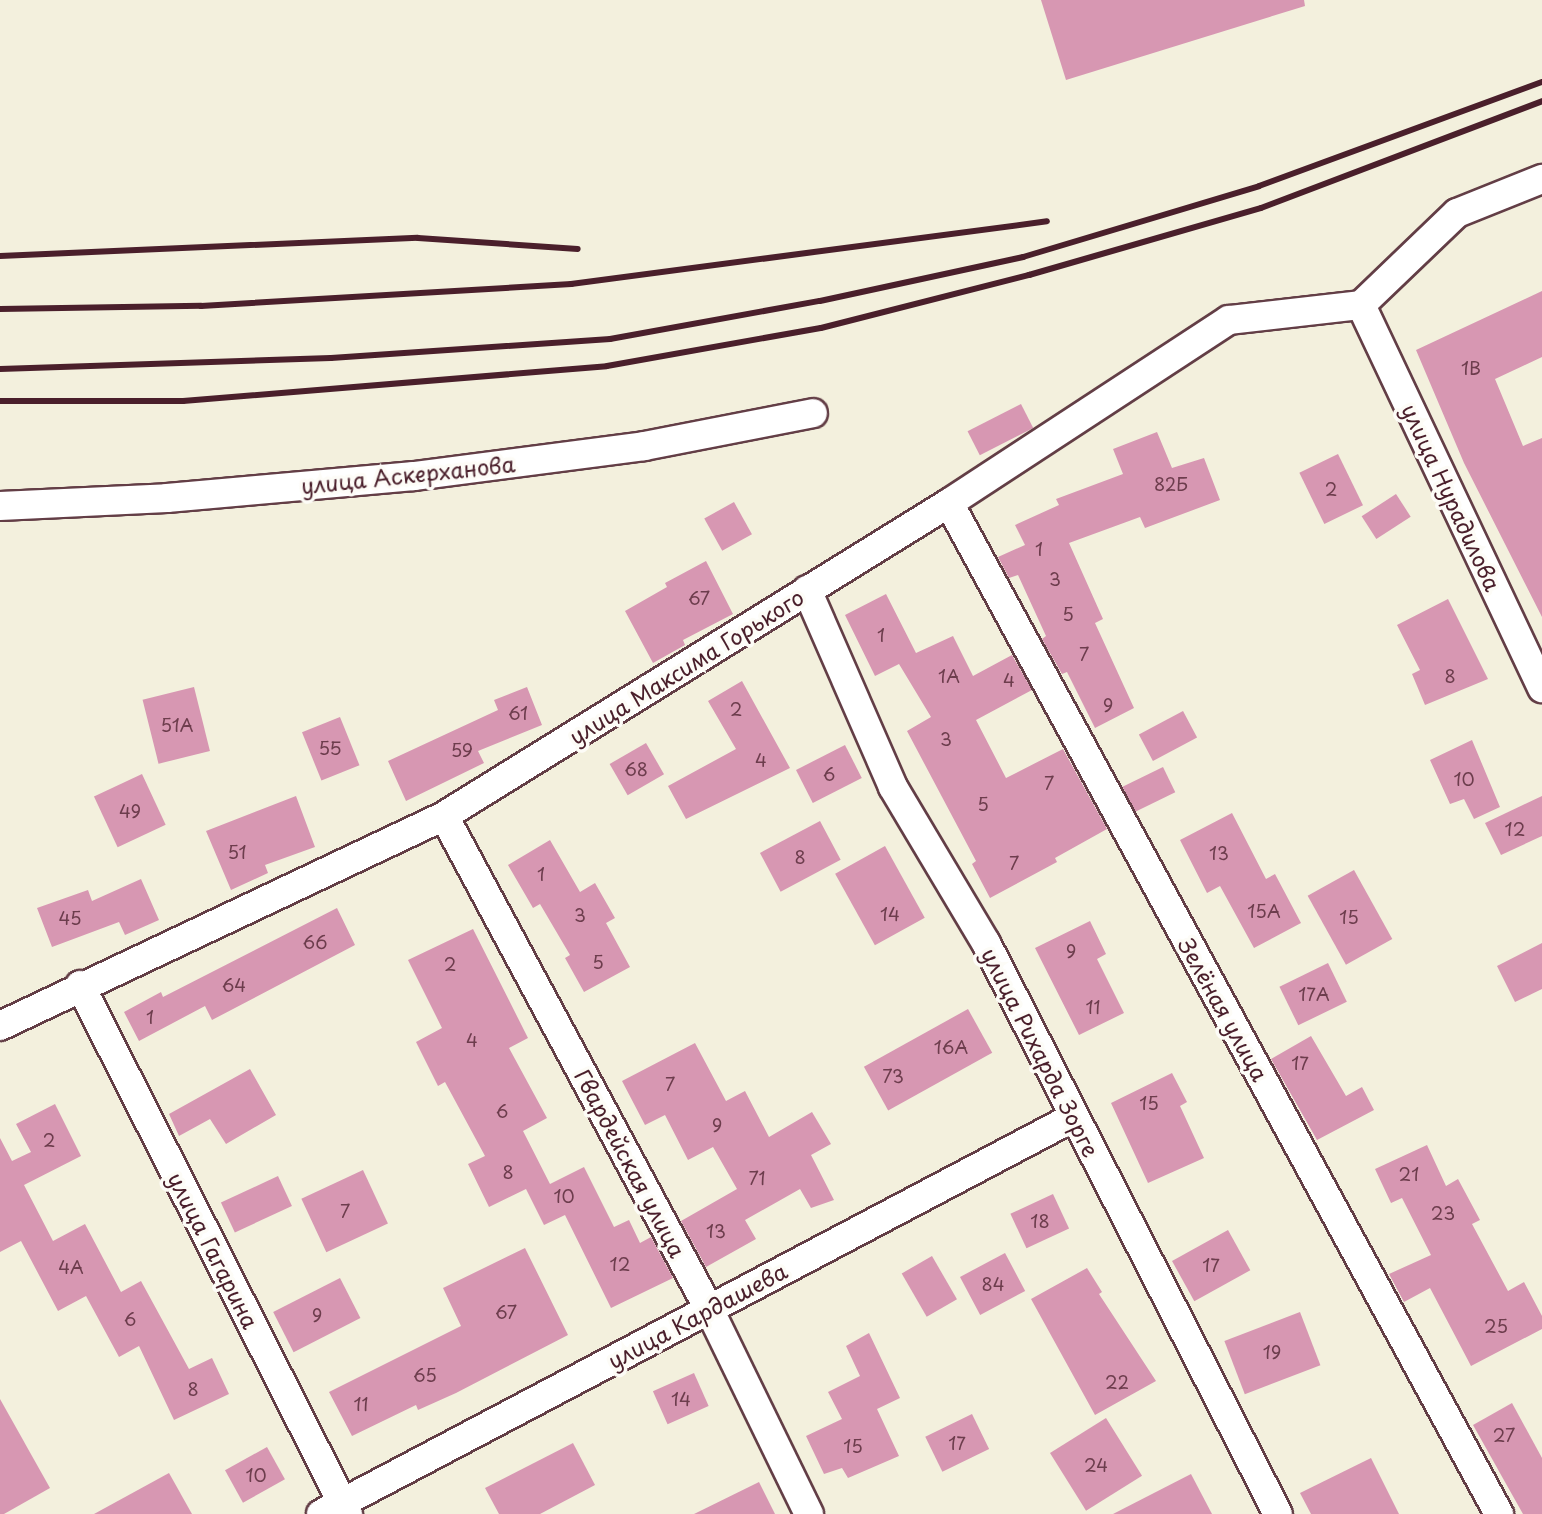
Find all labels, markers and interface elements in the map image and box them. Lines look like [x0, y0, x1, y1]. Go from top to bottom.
house number: 1В [1461, 357, 1481, 379]
street label: улица Нурадилова [1397, 399, 1507, 595]
street label: улица Аскерханова [299, 450, 517, 498]
house number: 82Б [1154, 473, 1188, 495]
house number: 2 [1325, 478, 1337, 500]
house number: 1 [1035, 538, 1043, 560]
house number: 3 [1049, 568, 1061, 590]
street label: улица Максима Горького [563, 582, 809, 750]
house number: 67 [688, 587, 710, 609]
house number: 5 [1062, 603, 1074, 625]
house number: 1 [877, 624, 885, 646]
house number: 7 [1079, 643, 1089, 665]
house number: 1А [938, 665, 960, 687]
house number: 8 [1444, 665, 1456, 687]
house number: 4 [1003, 669, 1015, 691]
house number: 9 [1103, 694, 1113, 716]
house number: 2 [730, 698, 742, 720]
house number: 61 [508, 702, 528, 724]
house number: 51А [160, 714, 194, 736]
house number: 3 [940, 728, 952, 750]
house number: 55 [318, 737, 342, 759]
house number: 59 [451, 739, 473, 761]
house number: 4 [755, 749, 767, 771]
house number: 68 [624, 758, 648, 780]
house number: 6 [823, 763, 835, 785]
house number: 10 [1453, 768, 1475, 790]
house number: 7 [1044, 772, 1054, 794]
house number: 5 [977, 793, 989, 815]
house number: 49 [119, 800, 141, 822]
house number: 12 [1505, 818, 1525, 840]
house number: 51 [227, 841, 247, 863]
house number: 13 [1209, 842, 1229, 864]
house number: 8 [794, 846, 806, 868]
house number: 7 [1009, 852, 1019, 874]
house number: 1 [537, 863, 545, 885]
house number: 15А [1247, 900, 1281, 922]
house number: 14 [880, 903, 900, 925]
house number: 3 [574, 904, 586, 926]
house number: 15 [1339, 906, 1359, 928]
house number: 45 [59, 907, 81, 929]
house number: 66 [303, 931, 327, 953]
street label: Зелёная улица [1173, 932, 1275, 1086]
house number: 9 [1066, 940, 1076, 962]
street label: улица Рихарда Зорге [977, 943, 1105, 1161]
house number: 5 [592, 951, 604, 973]
house number: 2 [444, 953, 456, 975]
house number: 64 [222, 974, 246, 996]
house number: 17А [1298, 983, 1330, 1005]
house number: 11 [1085, 996, 1101, 1018]
house number: 1 [146, 1006, 154, 1028]
house number: 4 [466, 1029, 478, 1051]
house number: 16А [934, 1036, 968, 1058]
house number: 17 [1291, 1052, 1309, 1074]
street label: Гвардейская улица [570, 1064, 692, 1262]
house number: 73 [882, 1065, 904, 1087]
house number: 7 [665, 1073, 675, 1095]
house number: 15 [1139, 1092, 1159, 1114]
house number: 6 [496, 1100, 508, 1122]
house number: 9 [712, 1114, 722, 1136]
house number: 2 [43, 1129, 55, 1151]
house number: 8 [502, 1161, 514, 1183]
house number: 21 [1399, 1163, 1419, 1185]
street label: улица Гагарина [163, 1167, 265, 1333]
house number: 71 [749, 1167, 765, 1189]
house number: 10 [553, 1185, 575, 1207]
house number: 7 [340, 1200, 350, 1222]
house number: 23 [1431, 1202, 1455, 1224]
house number: 18 [1030, 1210, 1050, 1232]
house number: 13 [706, 1220, 726, 1242]
house number: 12 [610, 1253, 630, 1275]
house number: 17 [1202, 1254, 1220, 1276]
house number: 4А [58, 1256, 84, 1278]
street label: улица Кардашева [603, 1256, 791, 1374]
house number: 84 [981, 1273, 1005, 1295]
house number: 67 [495, 1301, 517, 1323]
house number: 9 [312, 1304, 322, 1326]
house number: 6 [124, 1308, 136, 1330]
house number: 25 [1484, 1315, 1508, 1337]
house number: 19 [1263, 1341, 1281, 1363]
house number: 65 [413, 1364, 437, 1386]
house number: 22 [1105, 1371, 1129, 1393]
house number: 8 [187, 1378, 199, 1400]
house number: 14 [671, 1388, 691, 1410]
house number: 11 [353, 1393, 369, 1415]
house number: 27 [1493, 1424, 1515, 1446]
house number: 17 [948, 1432, 966, 1454]
house number: 15 [843, 1435, 863, 1457]
house number: 24 [1084, 1454, 1108, 1476]
house number: 10 [245, 1464, 267, 1486]

